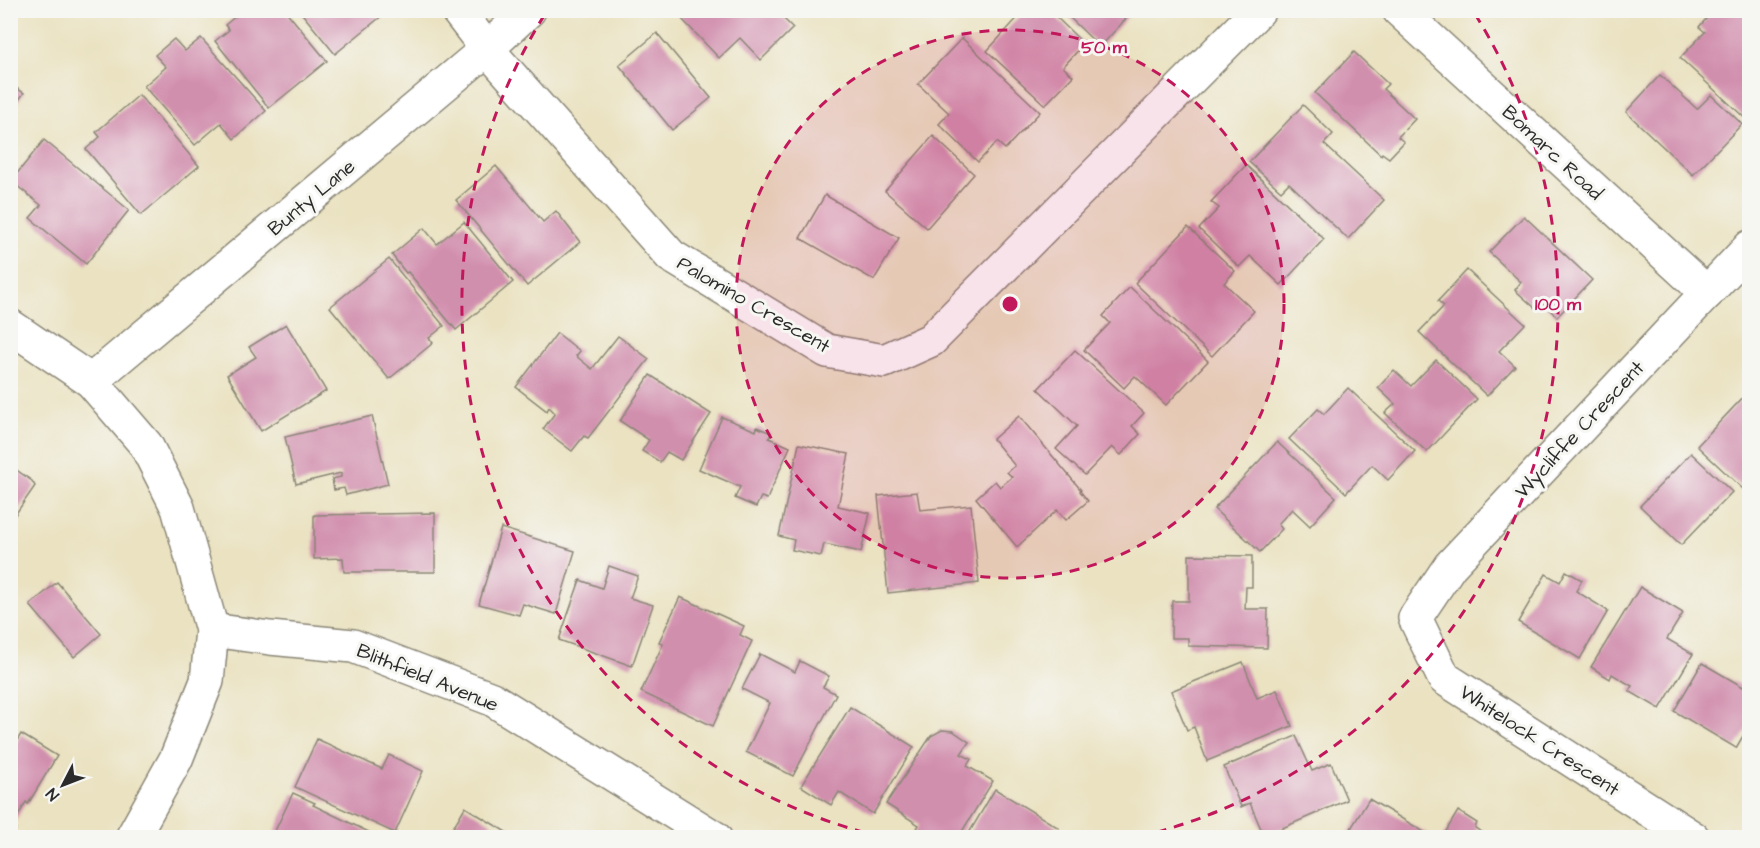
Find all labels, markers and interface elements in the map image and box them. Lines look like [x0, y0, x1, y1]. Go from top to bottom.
text: 50 m [1081, 35, 1128, 60]
street label: Bomarc Road [1496, 99, 1609, 207]
street label: Bunty Lane [262, 153, 362, 243]
street label: Palomino Crescent [672, 250, 835, 360]
text: 100 m [1535, 292, 1582, 317]
centre of rings [1000, 294, 1020, 314]
street label: Wycliffe Crescent [1509, 355, 1652, 505]
street label: Blithfield Avenue [353, 637, 503, 719]
street label: Whitelock Crescent [1454, 679, 1625, 803]
north arrow [33, 755, 93, 815]
text: N [41, 783, 64, 805]

